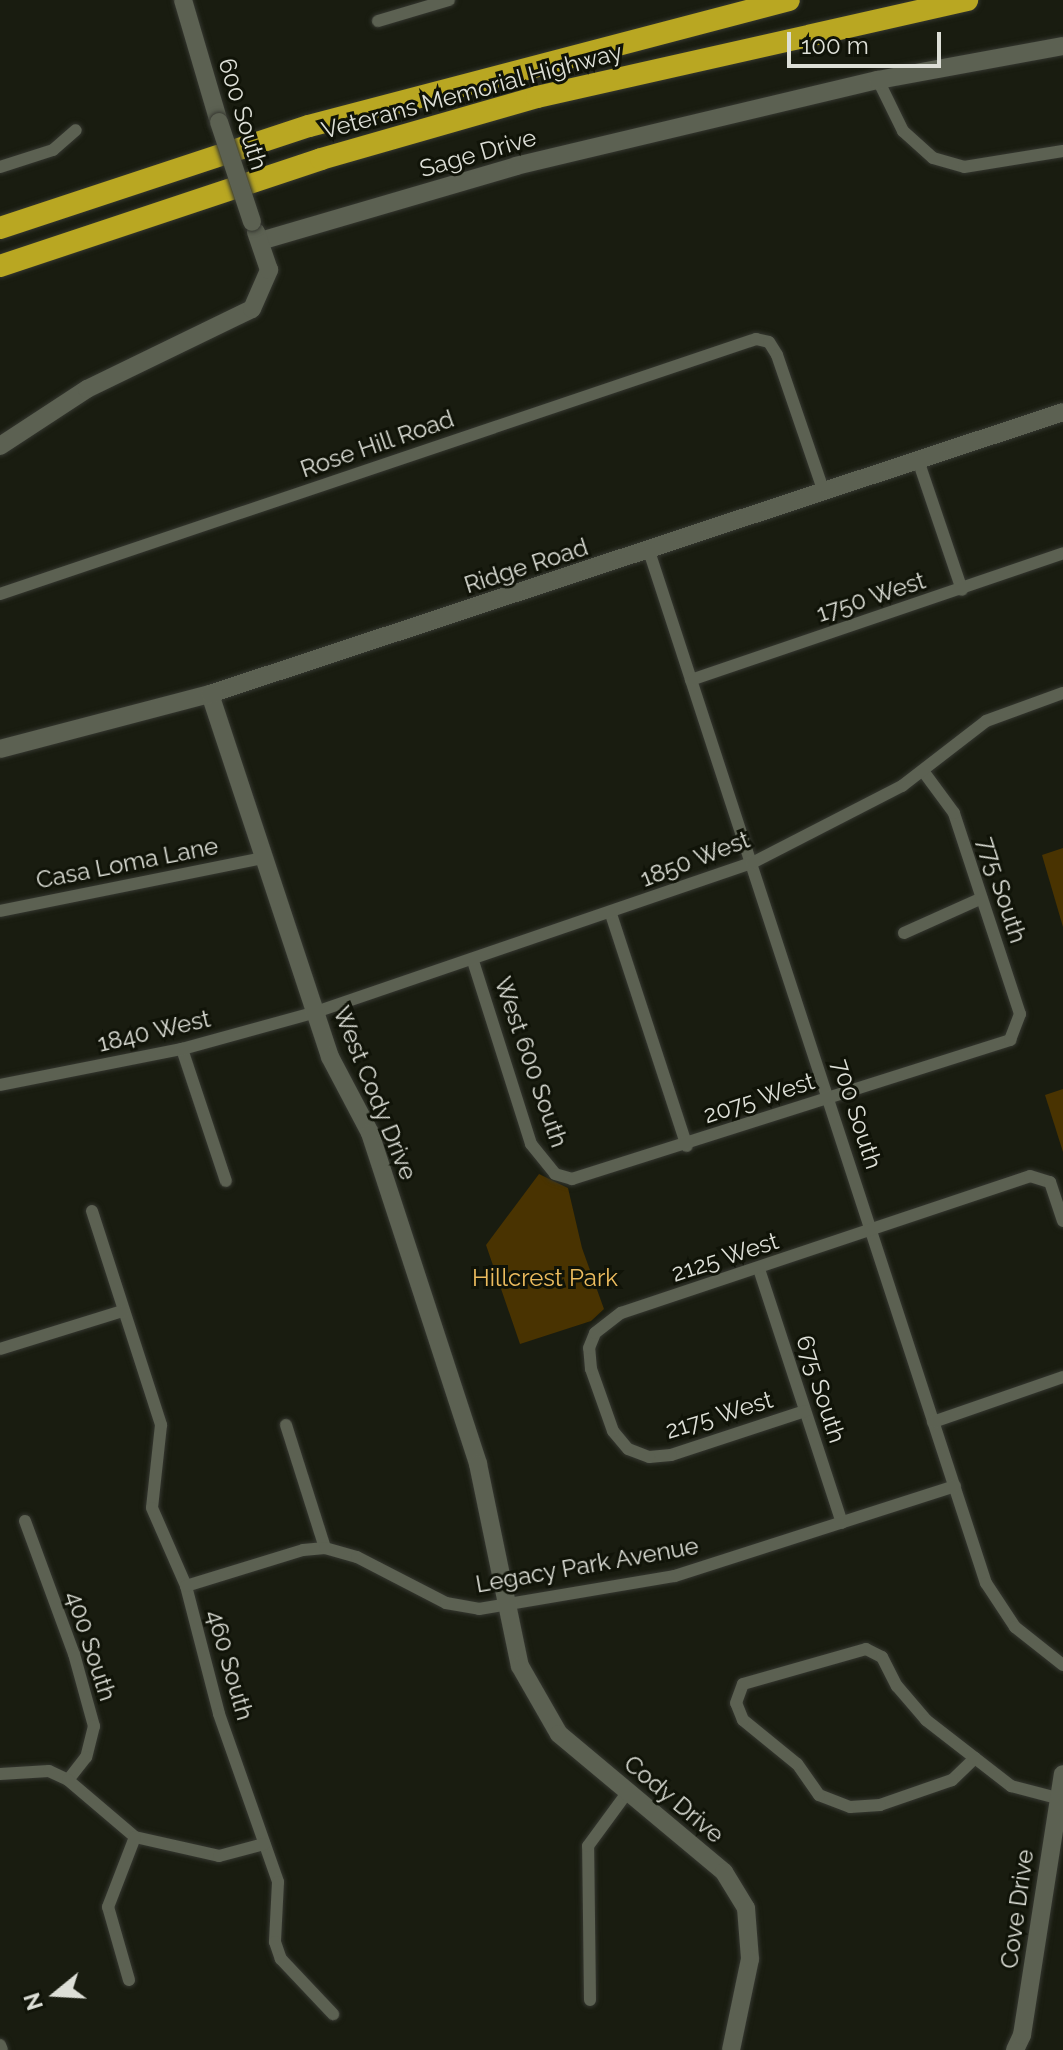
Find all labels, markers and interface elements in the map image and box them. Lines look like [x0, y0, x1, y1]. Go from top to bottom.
scale bar [791, 16, 945, 66]
text: 100 m [801, 31, 869, 60]
street label: Veterans Memorial Highway [318, 37, 626, 145]
street label: 600 South [212, 55, 274, 173]
street label: Sage Drive [416, 123, 540, 183]
street label: Rose Hill Road [296, 404, 458, 484]
street label: Ridge Road [461, 532, 591, 600]
street label: 1750 West [812, 566, 930, 628]
street label: 1850 West [636, 825, 754, 893]
street label: Casa Loma Lane [34, 831, 220, 895]
street label: 775 South [971, 833, 1033, 947]
street label: West 600 South [488, 973, 574, 1151]
street label: West Cody Drive [327, 1002, 423, 1184]
street label: 1840 West [94, 1004, 214, 1058]
street label: 700 South [826, 1056, 888, 1172]
street label: 2075 West [699, 1066, 819, 1130]
street label: 2125 West [667, 1226, 783, 1288]
park label: Hillcrest Park [472, 1264, 618, 1292]
street label: 675 South [790, 1332, 852, 1446]
street label: 2175 West [661, 1385, 777, 1445]
street label: Legacy Park Avenue [473, 1531, 701, 1599]
street label: 400 South [60, 1587, 122, 1705]
street label: 460 South [201, 1606, 259, 1724]
street label: Cody Drive [618, 1749, 730, 1849]
street label: Cove Drive [994, 1848, 1040, 1970]
north arrow [16, 1954, 96, 2034]
text: N [18, 1989, 48, 2013]

